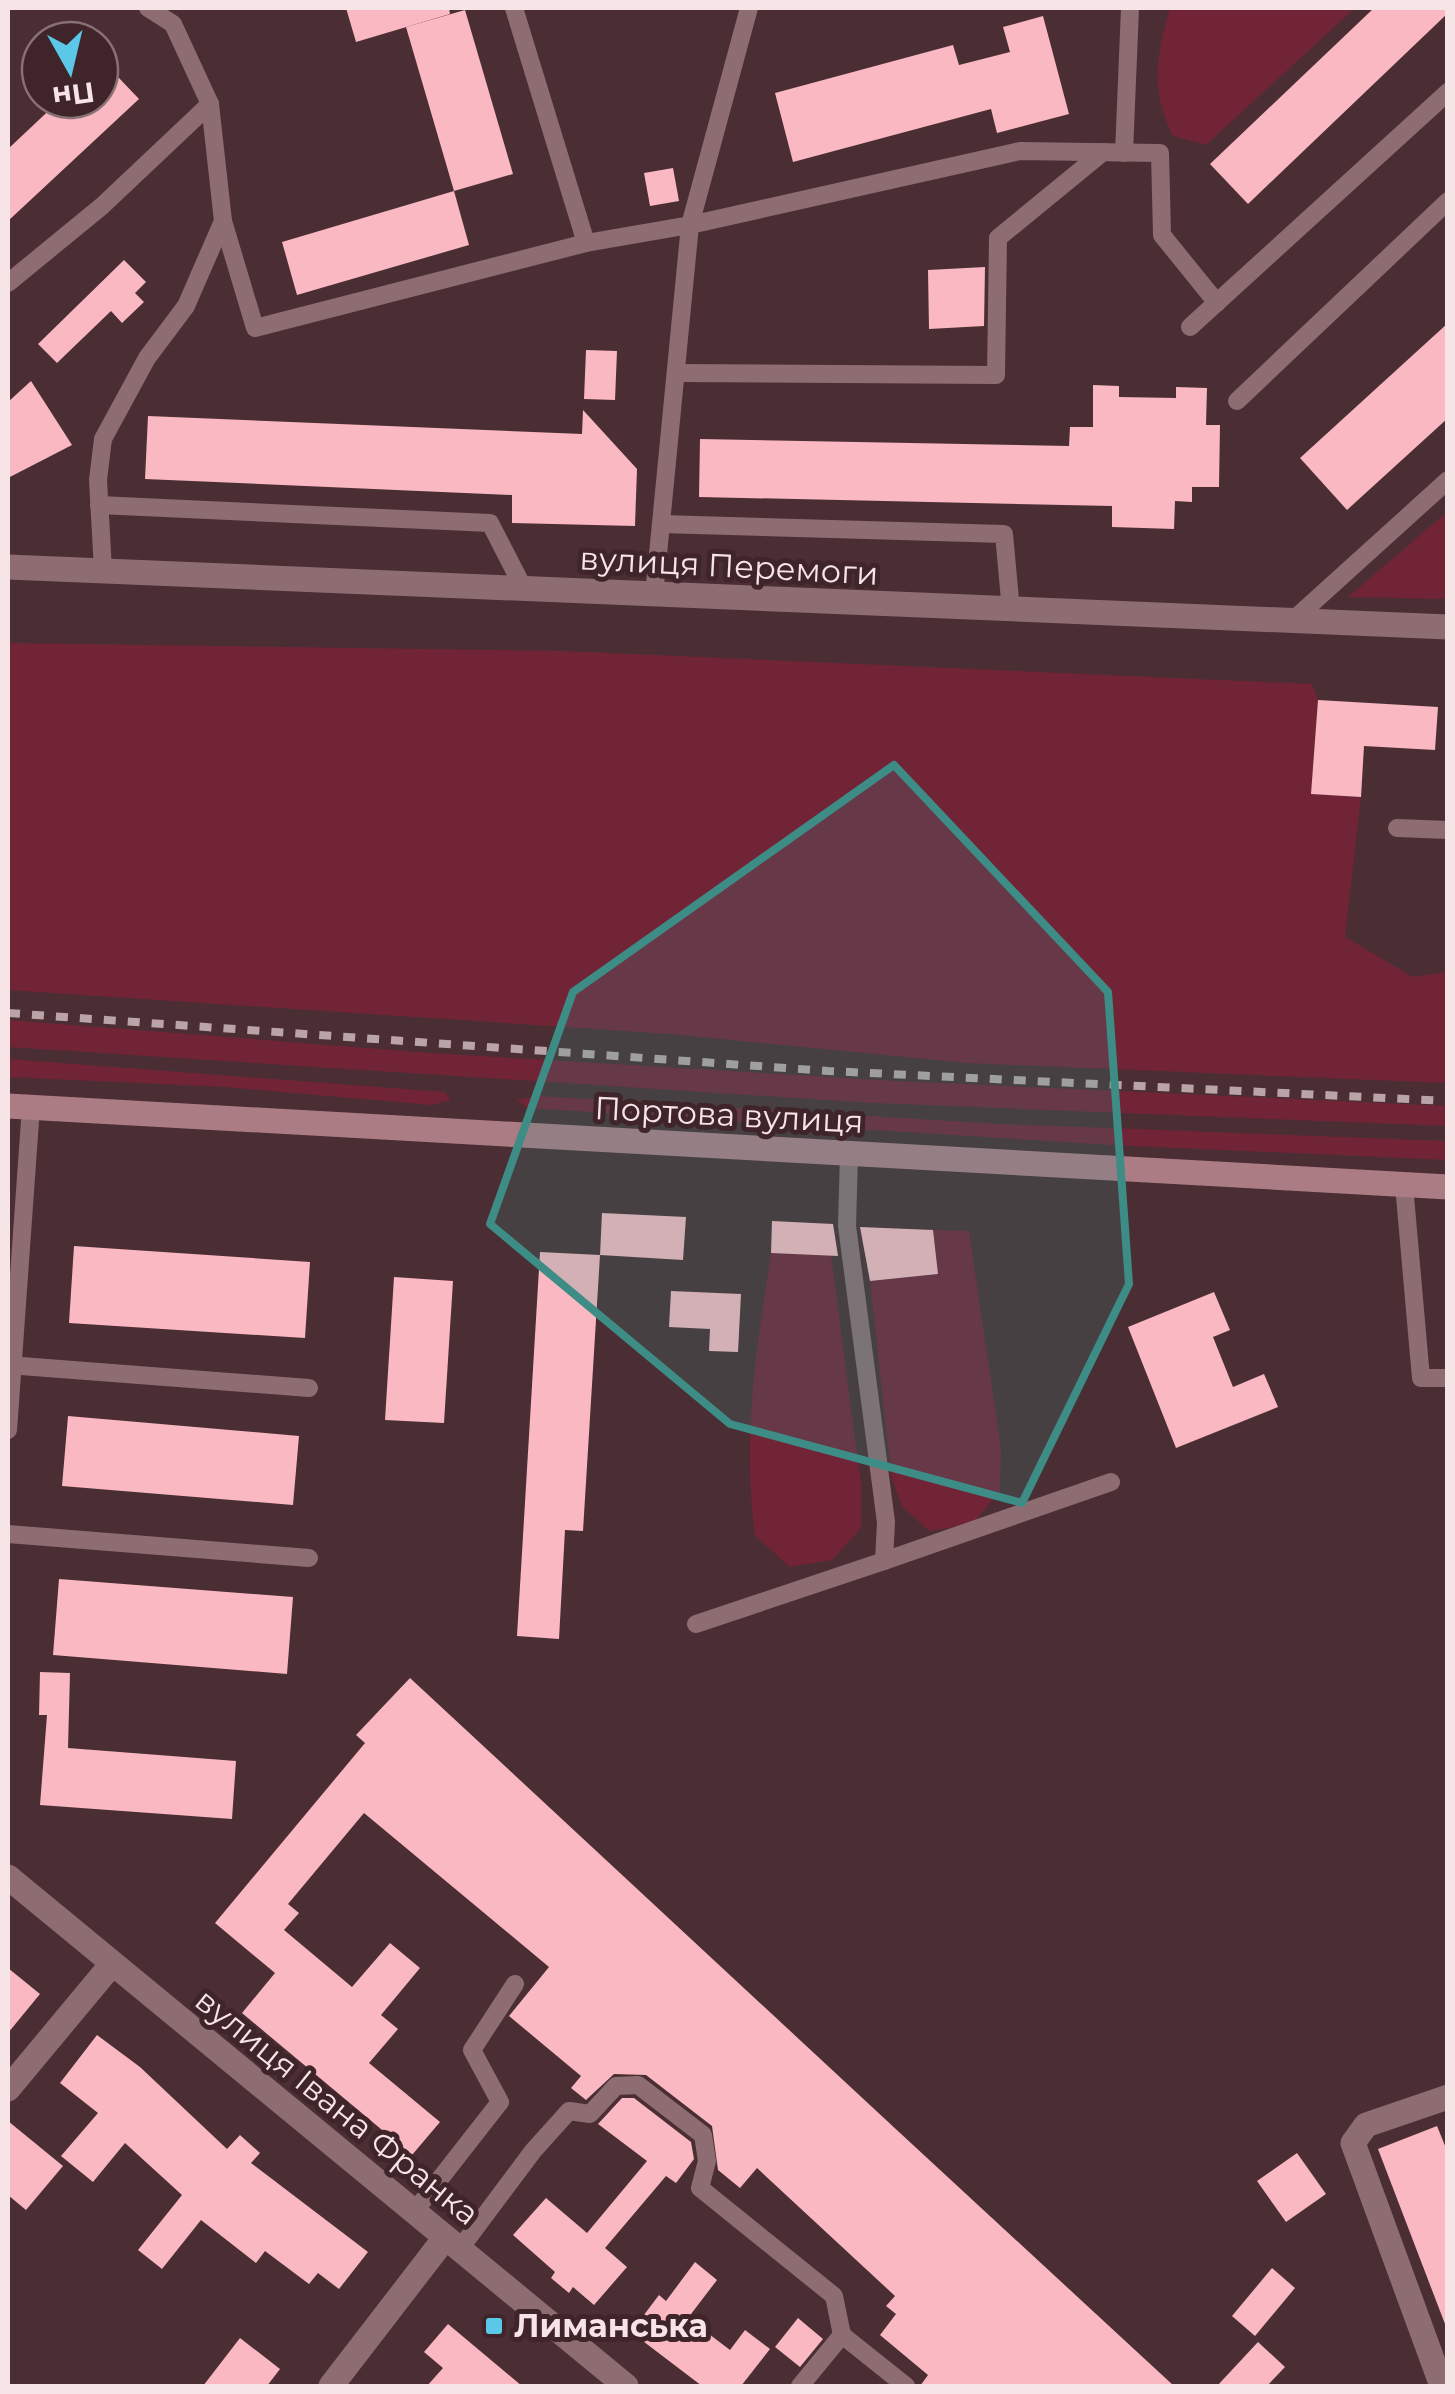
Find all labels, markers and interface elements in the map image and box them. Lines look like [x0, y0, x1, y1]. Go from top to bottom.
north arrow [20, 20, 120, 120]
text: Пн [50, 75, 97, 115]
street label: вулиця Перемоги [579, 538, 879, 593]
street label: Портова вулиця [593, 1088, 865, 1141]
street label: вулиця Івана Франка [188, 1980, 487, 2233]
place label: Лиманська [514, 2306, 708, 2345]
marker: Лиманська [483, 2315, 505, 2337]

